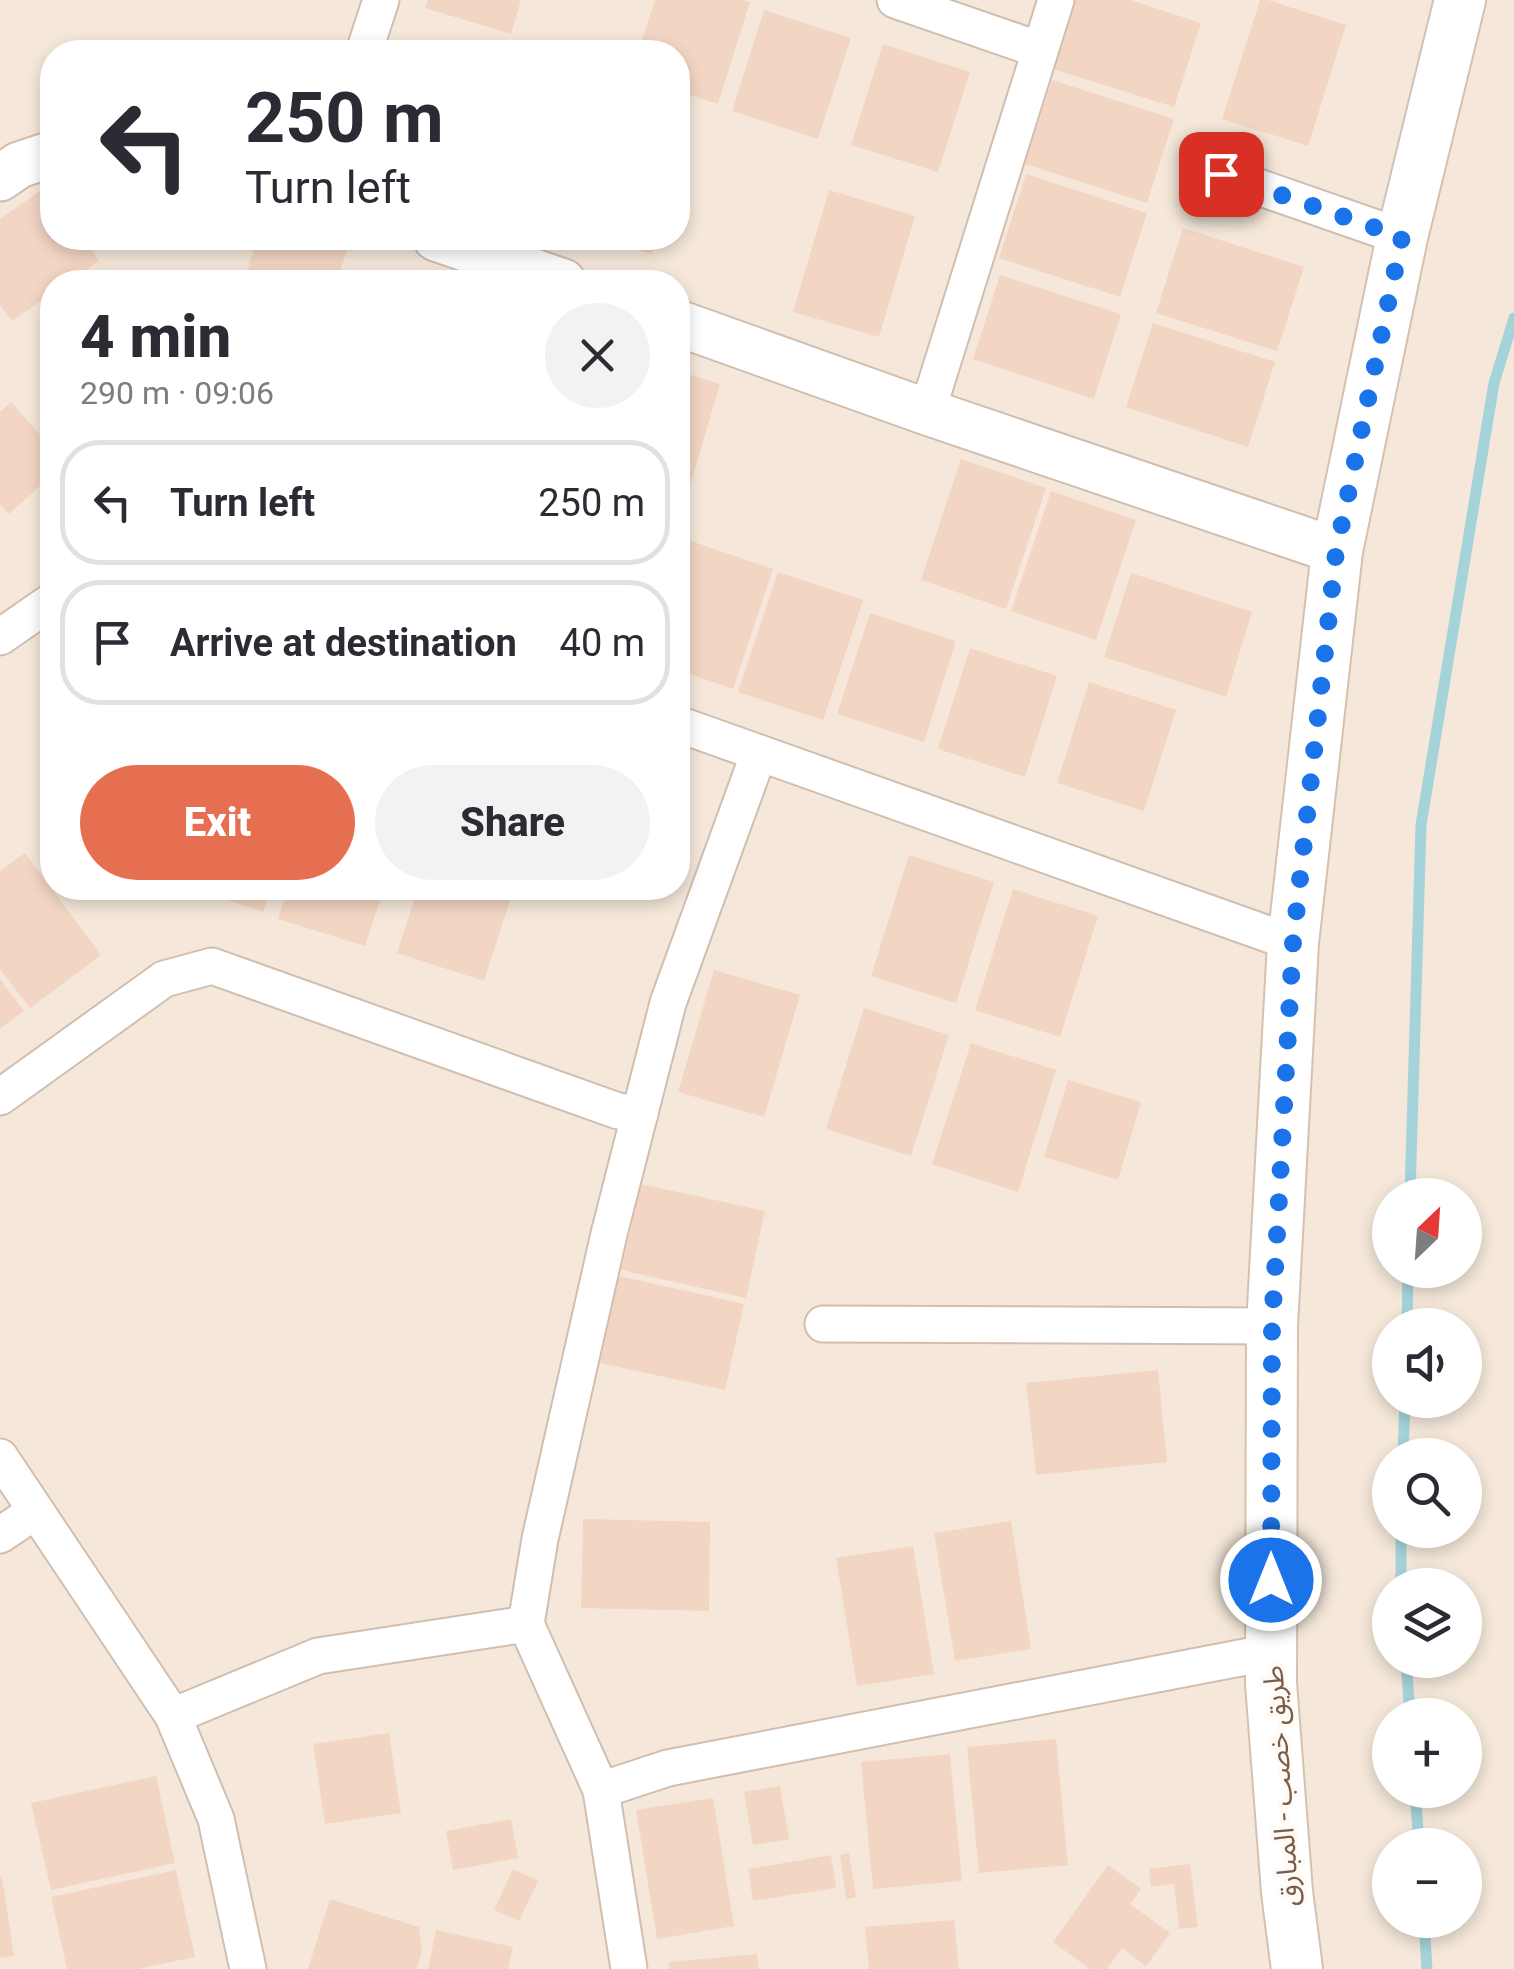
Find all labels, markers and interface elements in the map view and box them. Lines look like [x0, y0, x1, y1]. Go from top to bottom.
text: 250 m [245, 77, 444, 159]
icon: left [80, 80, 210, 210]
pin [1179, 132, 1264, 217]
icon: arrive [1194, 147, 1249, 202]
text: Turn left [245, 161, 411, 214]
text: 4 min [80, 301, 231, 372]
button: close [545, 303, 650, 408]
text: 290 m · 09:06 [80, 374, 274, 412]
icon: left [85, 475, 140, 530]
text: Turn left [170, 481, 315, 525]
text: 250 m [538, 481, 645, 525]
icon: arrive [85, 615, 140, 670]
text: Arrive at destination [170, 621, 517, 665]
text: 40 m [560, 621, 645, 665]
button: Exit [80, 765, 355, 880]
button: Share [375, 765, 650, 880]
north arrow [1372, 1178, 1482, 1288]
map controls [1372, 1178, 1482, 1938]
button: sound [1372, 1308, 1482, 1418]
button: search [1372, 1438, 1482, 1548]
position arrow [1219, 1528, 1323, 1632]
button: layers [1372, 1568, 1482, 1678]
street label: طريق خصب - المبارق [1256, 1664, 1307, 1908]
button: + [1372, 1698, 1482, 1808]
button: − [1372, 1828, 1482, 1938]

